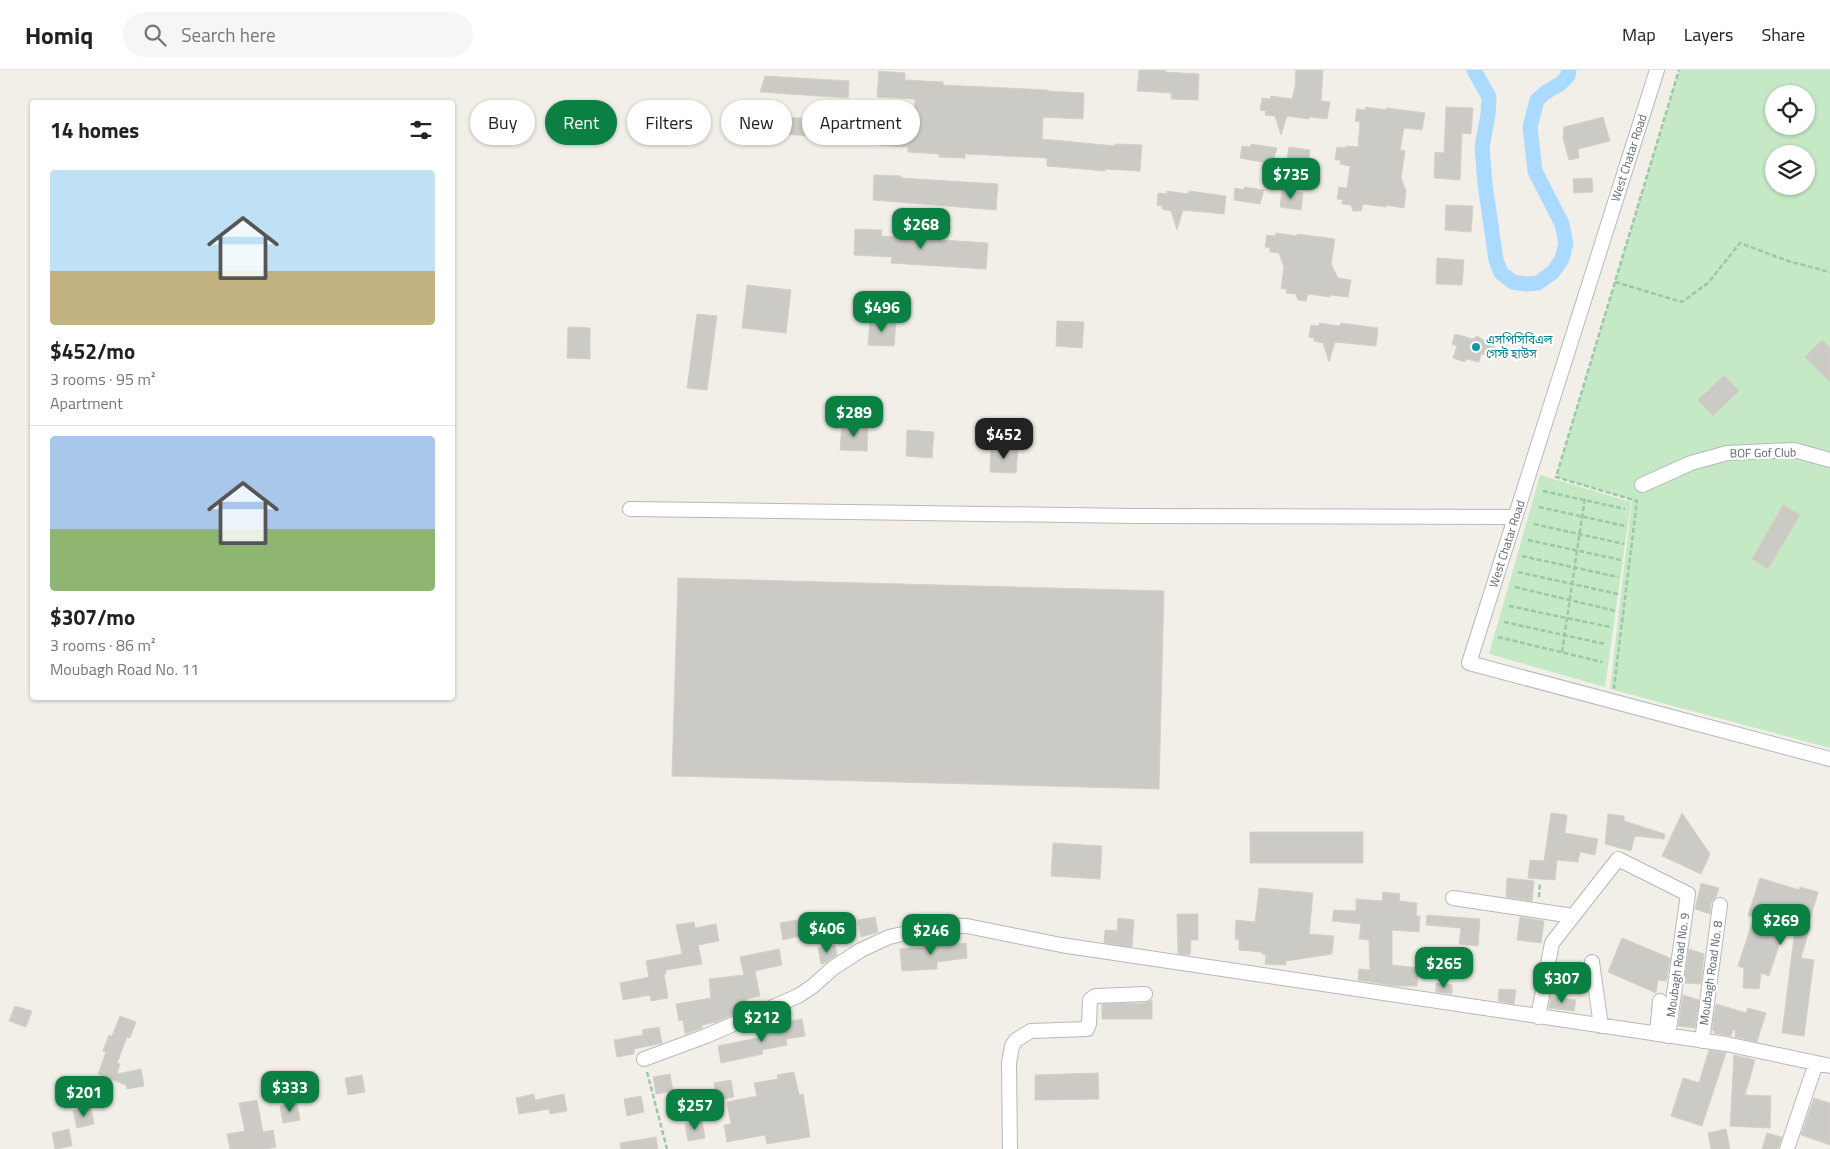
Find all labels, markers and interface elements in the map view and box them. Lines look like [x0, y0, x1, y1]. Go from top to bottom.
search box [123, 12, 473, 57]
text: Homiq [25, 17, 93, 53]
text: Search here [181, 20, 275, 49]
icon: search [141, 21, 169, 49]
text: Map [1622, 21, 1656, 48]
text: Layers [1684, 21, 1733, 48]
text: Share [1761, 21, 1805, 48]
map controls [1765, 85, 1815, 195]
button: locate [1765, 85, 1815, 135]
chip: Buy [470, 100, 535, 145]
chip: Rent [545, 100, 617, 145]
chip: Filters [627, 100, 711, 145]
chip: New [721, 100, 792, 145]
chip: Apartment [802, 100, 920, 145]
street label: West Chatar Road [1605, 112, 1652, 204]
text: 14 homes [50, 114, 139, 146]
icon: filters [407, 116, 435, 144]
button: layers [1765, 145, 1815, 195]
pin: $735 [1261, 158, 1321, 200]
text: $735 [1273, 162, 1309, 186]
icon: home [198, 203, 288, 293]
pin: $268 [891, 208, 951, 250]
text: $268 [903, 212, 939, 236]
pin: $496 [852, 290, 912, 333]
text: $496 [864, 295, 900, 319]
place label: এসপিসিবিএল গেস্ট হাউস [1486, 330, 1553, 363]
text: $452/mo [50, 335, 135, 367]
marker: এসপিসিবিএল গেস্ট হাউস [1470, 341, 1482, 353]
text: 3 rooms · 95 m² [50, 367, 155, 391]
text: Apartment [50, 391, 123, 415]
pin: $289 [824, 396, 884, 438]
text: $289 [836, 400, 872, 424]
pin: $452 [974, 418, 1034, 460]
text: $452 [986, 422, 1022, 446]
street label: BOF Gof Club [1730, 442, 1796, 463]
icon: home [198, 468, 288, 558]
street label: West Chatar Road [1483, 498, 1530, 590]
text: $307/mo [50, 601, 135, 633]
text: 3 rooms · 86 m² [50, 633, 155, 657]
text: Moubagh Road No. 11 [50, 657, 199, 681]
pin: $269 [1751, 904, 1811, 946]
text: $269 [1763, 908, 1799, 932]
street label: Moubagh Road No. 9 [1661, 911, 1694, 1018]
pin: $406 [797, 912, 857, 954]
pin: $246 [901, 914, 961, 956]
text: $406 [809, 916, 845, 940]
text: $246 [913, 918, 949, 942]
street label: Moubagh Road No. 8 [1694, 919, 1727, 1026]
pin: $265 [1414, 946, 1474, 989]
text: $265 [1426, 951, 1462, 975]
pin: $307 [1532, 962, 1592, 1004]
text: $307 [1544, 966, 1580, 990]
pin: $212 [732, 1000, 792, 1043]
text: $212 [744, 1005, 780, 1029]
pin: $333 [260, 1070, 320, 1113]
text: $333 [272, 1075, 308, 1099]
pin: $201 [54, 1076, 114, 1118]
text: $201 [66, 1080, 102, 1104]
pin: $257 [665, 1088, 725, 1131]
text: $257 [677, 1093, 713, 1117]

